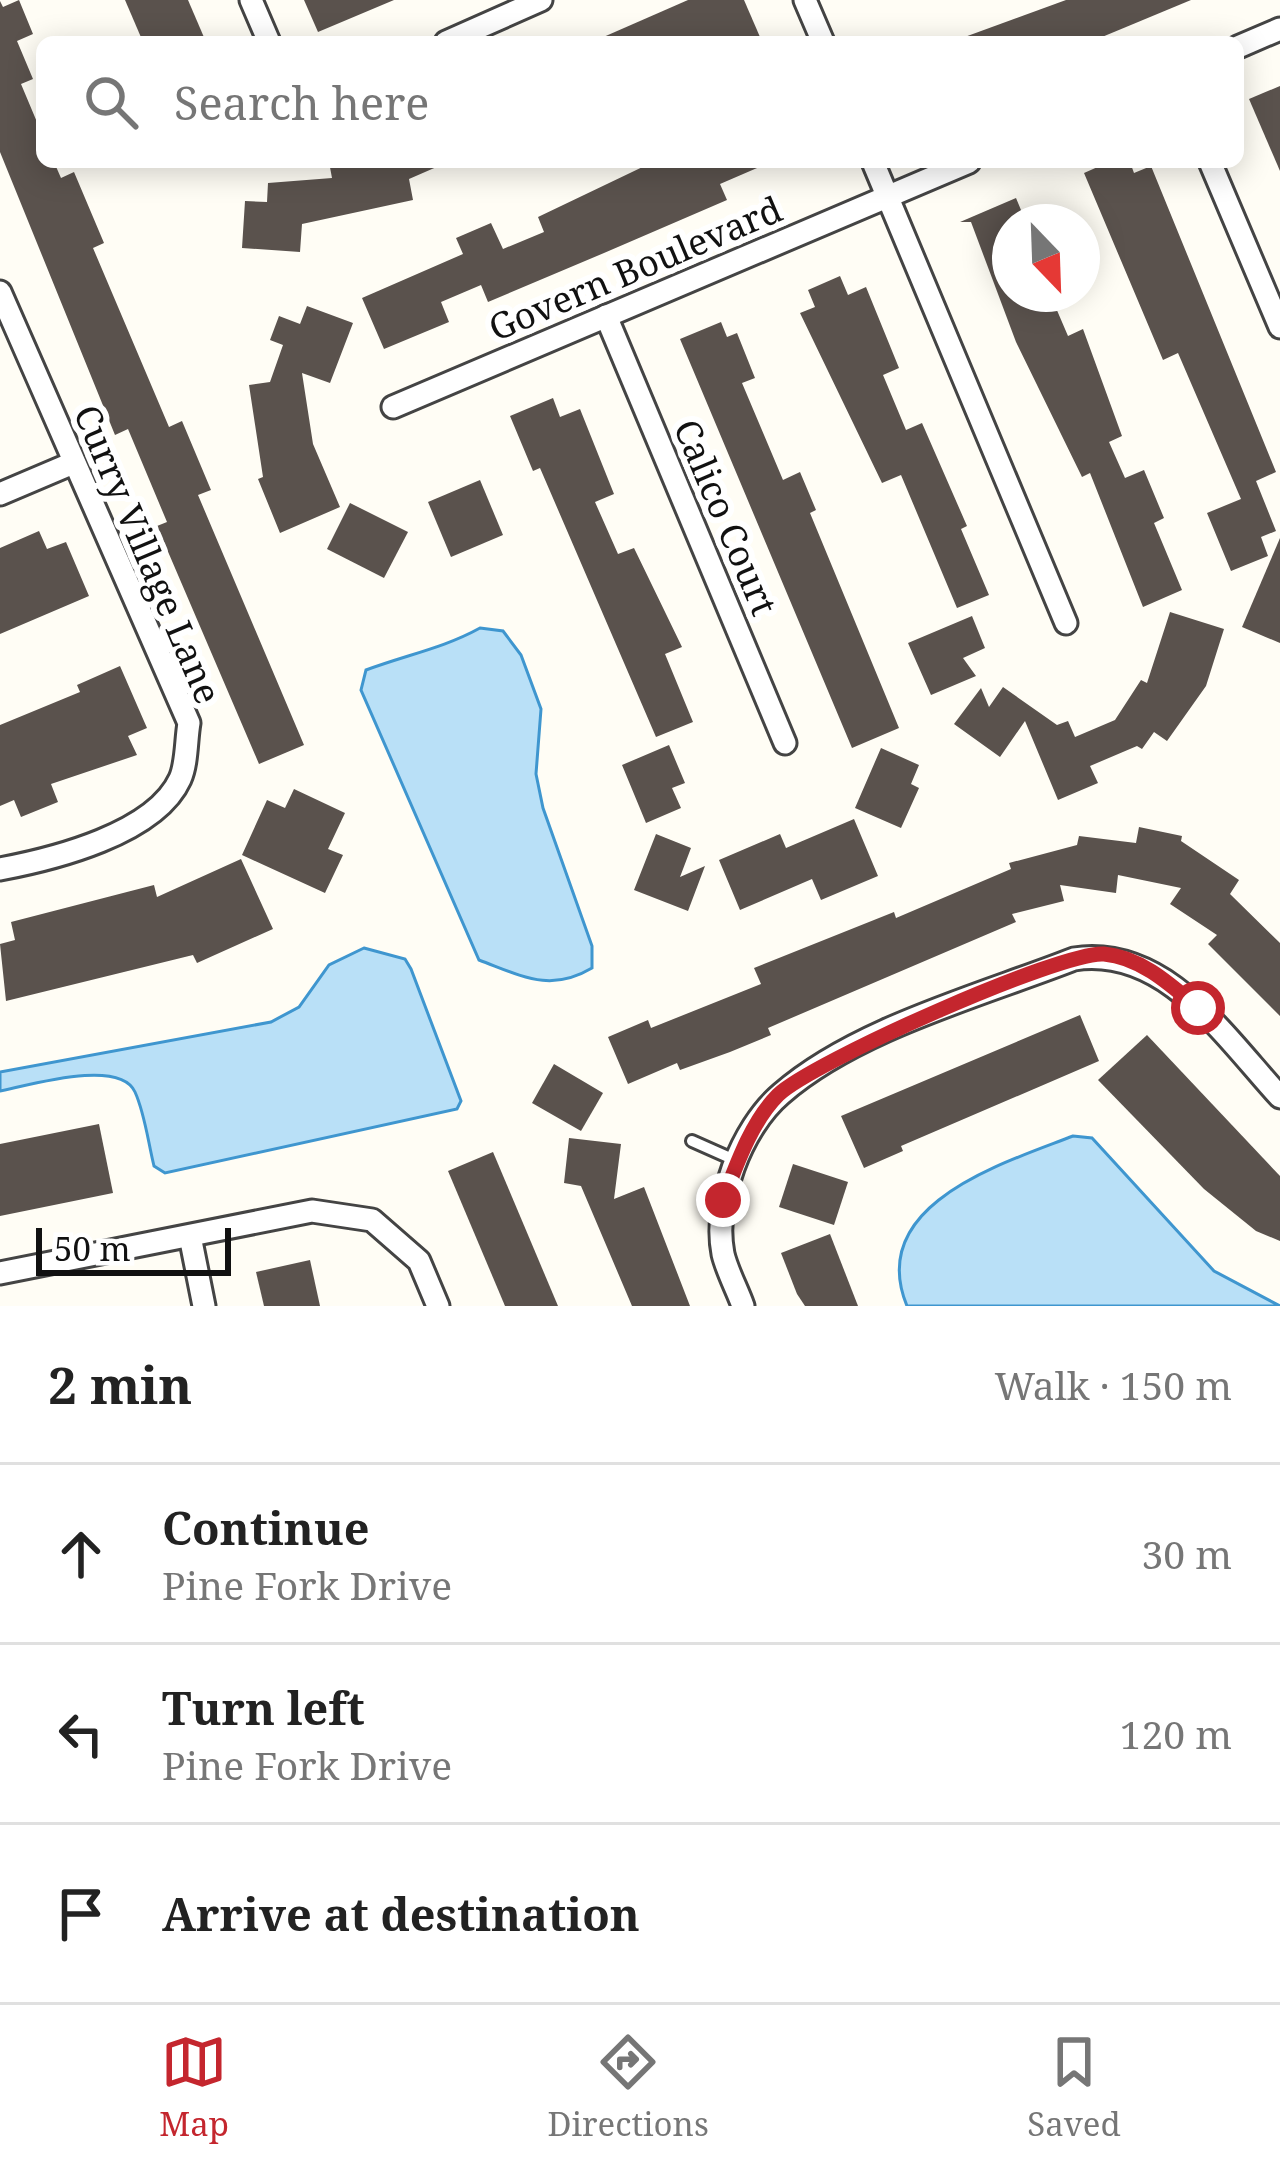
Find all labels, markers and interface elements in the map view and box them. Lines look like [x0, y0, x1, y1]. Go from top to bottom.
search box [36, 36, 1244, 168]
icon: search [78, 69, 144, 135]
text: Search here [174, 72, 429, 133]
street label: Govern Boulevard [481, 184, 789, 352]
north arrow [992, 204, 1100, 312]
street label: Curry Village Lane [63, 397, 233, 711]
street label: Calico Court [663, 412, 789, 622]
route start [1171, 981, 1225, 1035]
route end [696, 1173, 750, 1227]
scale bar [36, 1222, 231, 1275]
text: 50 m [54, 1226, 131, 1271]
text: 2 min [48, 1349, 192, 1419]
text: Walk · 150 m [995, 1358, 1232, 1411]
text: Continue [162, 1497, 370, 1558]
icon: ahead [48, 1521, 114, 1587]
text: 30 m [1141, 1527, 1232, 1580]
text: Pine Fork Drive [162, 1558, 452, 1611]
text: Turn left [162, 1677, 365, 1738]
icon: left [48, 1701, 114, 1767]
text: 120 m [1120, 1707, 1232, 1760]
text: Pine Fork Drive [162, 1738, 452, 1791]
icon: arrive [48, 1881, 114, 1947]
text: Arrive at destination [162, 1883, 640, 1944]
tab: Map [159, 2029, 229, 2146]
tab: Directions [547, 2029, 709, 2146]
tab: Saved [1027, 2029, 1121, 2146]

